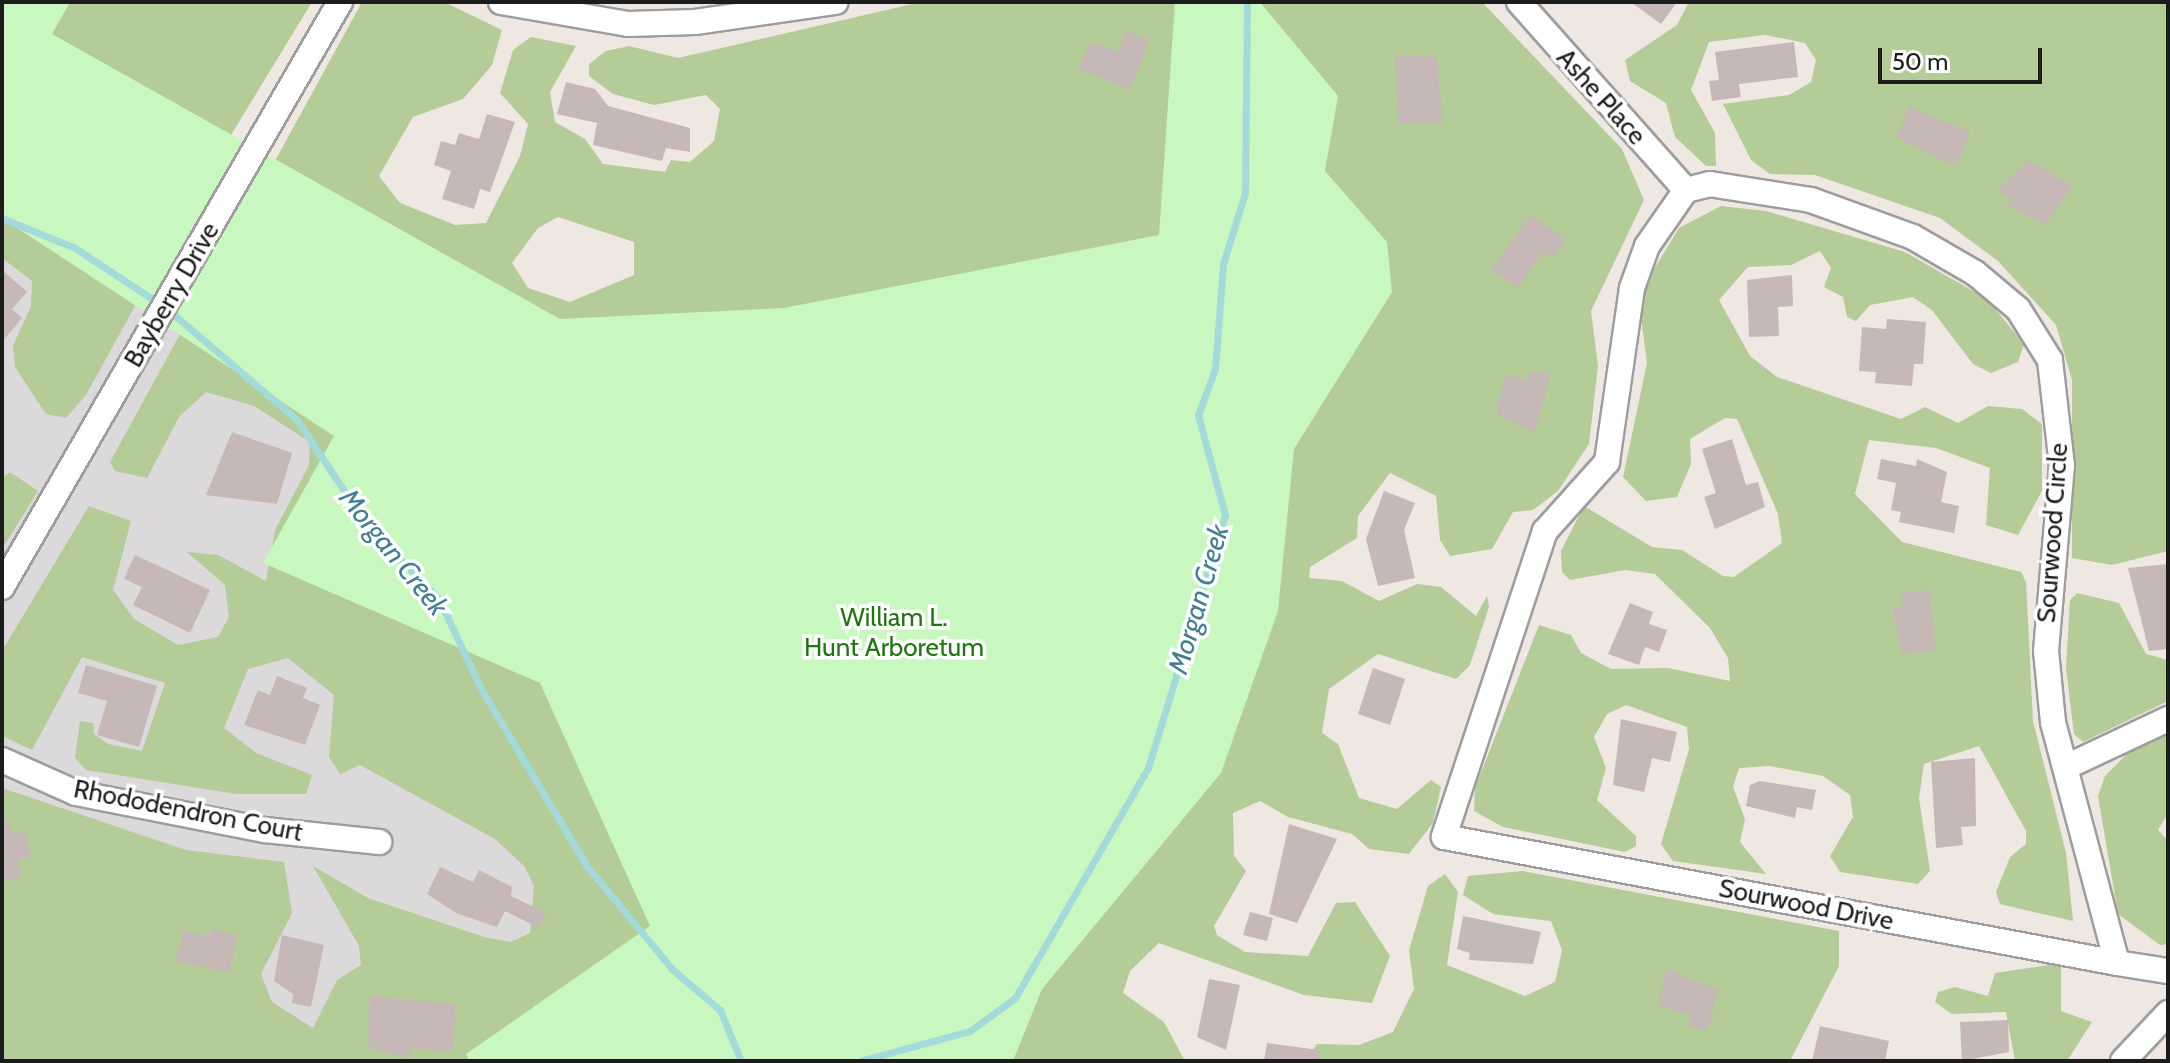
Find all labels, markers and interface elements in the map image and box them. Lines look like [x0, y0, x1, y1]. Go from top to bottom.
scale bar [1882, 32, 2046, 82]
street label: Ashe Place [1550, 43, 1652, 151]
text: 50 m [1892, 47, 1948, 76]
street label: Bayberry Drive [118, 217, 226, 373]
street label: Sourwood Circle [2031, 442, 2075, 624]
water label: Morgan Creek [333, 482, 455, 622]
water label: Morgan Creek [1161, 521, 1235, 677]
park label: William L. Hunt Arboretum [804, 602, 984, 664]
street label: Rhododendron Court [71, 774, 305, 848]
street label: Sourwood Drive [1716, 873, 1896, 937]

